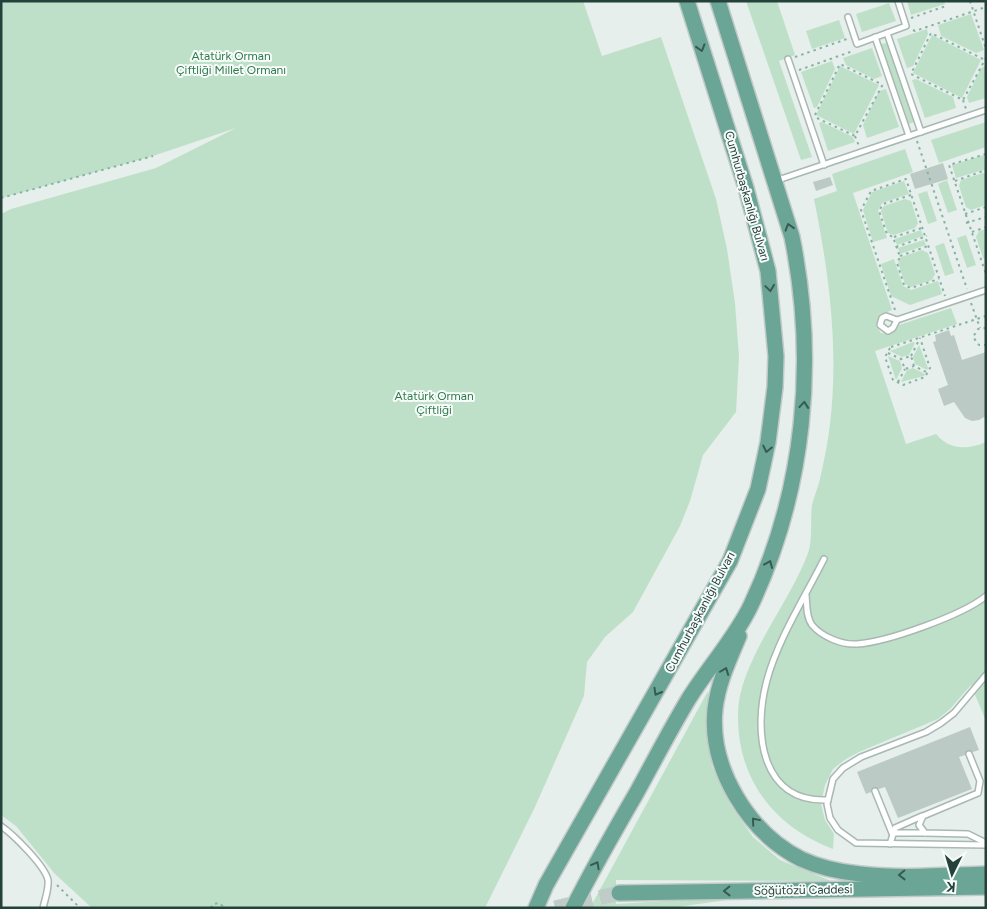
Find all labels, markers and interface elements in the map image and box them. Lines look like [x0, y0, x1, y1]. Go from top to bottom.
one-way arrow [696, 43, 706, 51]
park label: Atatürk Orman Çiftliği Millet Ormanı [176, 49, 286, 77]
street label: Cumhurbaşkanlığı Bulvarı [722, 130, 772, 262]
one-way arrow [785, 223, 795, 231]
one-way arrow [765, 283, 775, 292]
park label: Atatürk Orman Çiftliği [394, 389, 474, 417]
one-way arrow [798, 401, 809, 409]
one-way arrow [762, 445, 773, 454]
street label: Cumhurbaşkanlığı Bulvarı [662, 549, 738, 675]
one-way arrow [764, 560, 774, 568]
one-way arrow [719, 667, 729, 676]
one-way arrow [653, 686, 663, 695]
one-way arrow [752, 818, 761, 827]
north arrow [927, 849, 977, 899]
one-way arrow [590, 861, 600, 870]
one-way arrow [898, 870, 906, 880]
text: K [945, 878, 956, 895]
street label: Söğütözü Caddesi [753, 882, 853, 898]
one-way arrow [723, 886, 730, 896]

